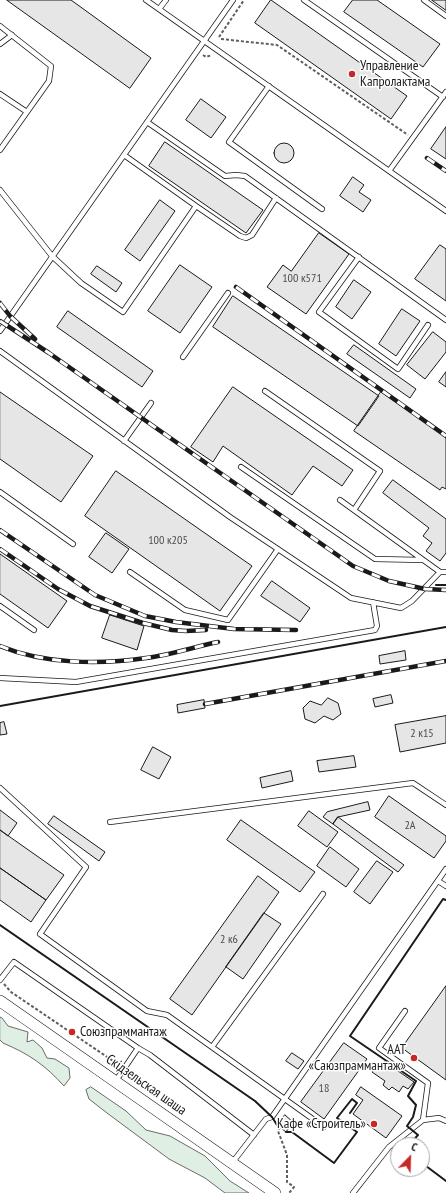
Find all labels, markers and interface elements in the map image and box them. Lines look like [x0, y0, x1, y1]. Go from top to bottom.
place label: Управление Капролактама [360, 58, 430, 90]
marker: Управление Капролактама [347, 69, 357, 79]
house number: 100 к571 [282, 272, 322, 286]
house number: 100 к205 [148, 534, 188, 548]
house number: 2 к15 [410, 727, 434, 741]
house number: 2А [404, 819, 416, 833]
house number: 2 к6 [220, 933, 238, 947]
place label: Союзпраммантаж [80, 1024, 167, 1040]
marker: Союзпраммантаж [67, 1027, 77, 1037]
place label: ААТ «Саюзпраммантаж» [309, 1042, 406, 1074]
street label: Скідзельская шаша [102, 1051, 190, 1119]
marker: ААТ «Саюзпраммантаж» [409, 1053, 419, 1063]
house number: 18 [319, 1082, 329, 1096]
place label: Кафе «Строитель» [277, 1116, 366, 1132]
marker: Кафе «Строитель» [369, 1119, 379, 1129]
north arrow [390, 1137, 430, 1177]
text: С [409, 1139, 419, 1154]

